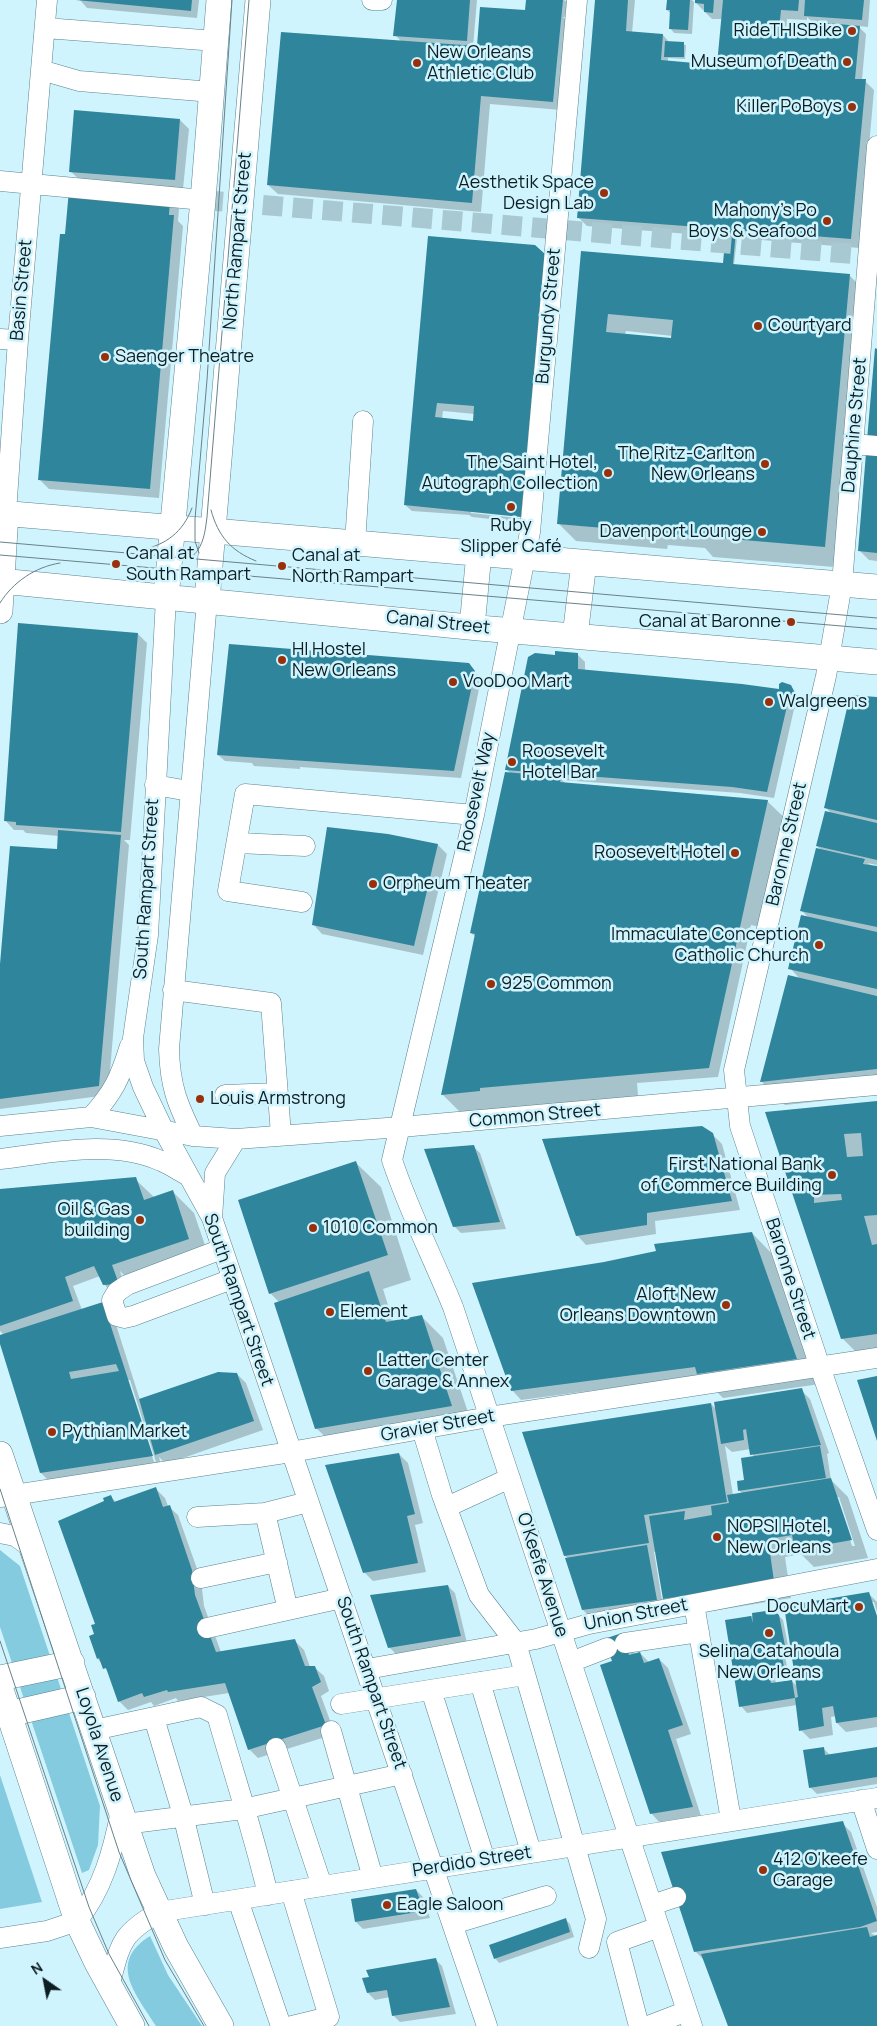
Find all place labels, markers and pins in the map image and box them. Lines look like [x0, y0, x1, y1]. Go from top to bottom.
place label: RideTHISBike [733, 20, 842, 42]
marker: RideTHISBike [846, 25, 858, 37]
place label: New Orleans Athletic Club [427, 42, 534, 84]
place label: Museum of Death [691, 51, 837, 73]
marker: Museum of Death [841, 56, 853, 68]
marker: New Orleans Athletic Club [411, 57, 423, 69]
place label: Killer PoBoys [736, 96, 842, 118]
marker: Killer PoBoys [846, 101, 858, 113]
place label: Aesthetik Space Design Lab [458, 172, 594, 214]
marker: Aesthetik Space Design Lab [598, 187, 610, 199]
place label: Mahony’s Po Boys & Seafood [688, 200, 817, 242]
marker: Mahony’s Po Boys & Seafood [821, 215, 833, 227]
place label: Courtyard [768, 315, 852, 337]
marker: Courtyard [752, 320, 764, 332]
place label: Saenger Theatre [115, 346, 254, 368]
marker: Saenger Theatre [99, 351, 111, 363]
place label: The Ritz-Carlton New Orleans [618, 443, 755, 486]
place label: The Saint Hotel, Autograph Collection [422, 452, 598, 494]
marker: The Ritz-Carlton New Orleans [759, 458, 771, 470]
marker: The Saint Hotel, Autograph Collection [602, 467, 614, 479]
marker: Ruby Slipper Café [505, 501, 517, 513]
place label: Ruby Slipper Café [460, 515, 562, 558]
place label: Davenport Lounge [600, 521, 752, 543]
marker: Davenport Lounge [756, 526, 768, 538]
place label: Canal at South Rampart [126, 543, 251, 586]
place label: Canal at North Rampart [292, 545, 414, 588]
marker: Canal at South Rampart [110, 558, 122, 570]
marker: Canal at North Rampart [276, 560, 288, 572]
place label: Canal at Baronne [639, 611, 781, 633]
marker: Canal at Baronne [785, 616, 797, 628]
place label: HI Hostel New Orleans [292, 639, 396, 682]
marker: HI Hostel New Orleans [276, 654, 288, 666]
place label: VooDoo Mart [463, 671, 570, 693]
marker: VooDoo Mart [447, 676, 459, 688]
place label: Walgreens [779, 691, 867, 713]
marker: Walgreens [763, 696, 775, 708]
place label: Roosevelt Hotel Bar [522, 741, 605, 784]
marker: Roosevelt Hotel Bar [506, 756, 518, 768]
place label: Roosevelt Hotel [594, 842, 725, 864]
marker: Roosevelt Hotel [729, 847, 741, 859]
place label: Orpheum Theater [383, 873, 530, 895]
marker: Orpheum Theater [367, 878, 379, 890]
place label: Immaculate Conception Catholic Church [611, 924, 809, 966]
marker: Immaculate Conception Catholic Church [813, 939, 825, 951]
place label: 925 Common [501, 973, 612, 995]
marker: 925 Common [485, 978, 497, 990]
place label: Louis Armstrong [210, 1088, 346, 1110]
marker: Louis Armstrong [194, 1093, 206, 1105]
place label: First National Bank of Commerce Building [640, 1154, 822, 1196]
marker: First National Bank of Commerce Building [826, 1169, 838, 1181]
place label: Oil & Gas building [58, 1199, 130, 1242]
marker: Oil & Gas building [134, 1214, 146, 1226]
place label: 1010 Common [323, 1217, 438, 1239]
marker: 1010 Common [307, 1222, 319, 1234]
place label: Aloft New Orleans Downtown [560, 1284, 716, 1326]
marker: Aloft New Orleans Downtown [720, 1299, 732, 1311]
place label: Element [340, 1301, 408, 1323]
marker: Element [324, 1306, 336, 1318]
place label: Latter Center Garage & Annex [378, 1350, 509, 1392]
marker: Latter Center Garage & Annex [362, 1365, 374, 1377]
place label: Pythian Market [62, 1421, 188, 1443]
marker: Pythian Market [46, 1426, 58, 1438]
place label: NOPSI Hotel, New Orleans [727, 1516, 831, 1558]
marker: NOPSI Hotel, New Orleans [711, 1531, 723, 1543]
place label: DocuMart [767, 1596, 849, 1618]
marker: DocuMart [853, 1601, 865, 1613]
marker: Selina Catahoula New Orleans [763, 1627, 775, 1639]
place label: Selina Catahoula New Orleans [699, 1641, 839, 1684]
place label: 412 O'keefe Garage [773, 1849, 868, 1892]
marker: 412 O'keefe Garage [757, 1864, 769, 1876]
place label: Eagle Saloon [397, 1894, 504, 1916]
marker: Eagle Saloon [381, 1899, 393, 1911]

